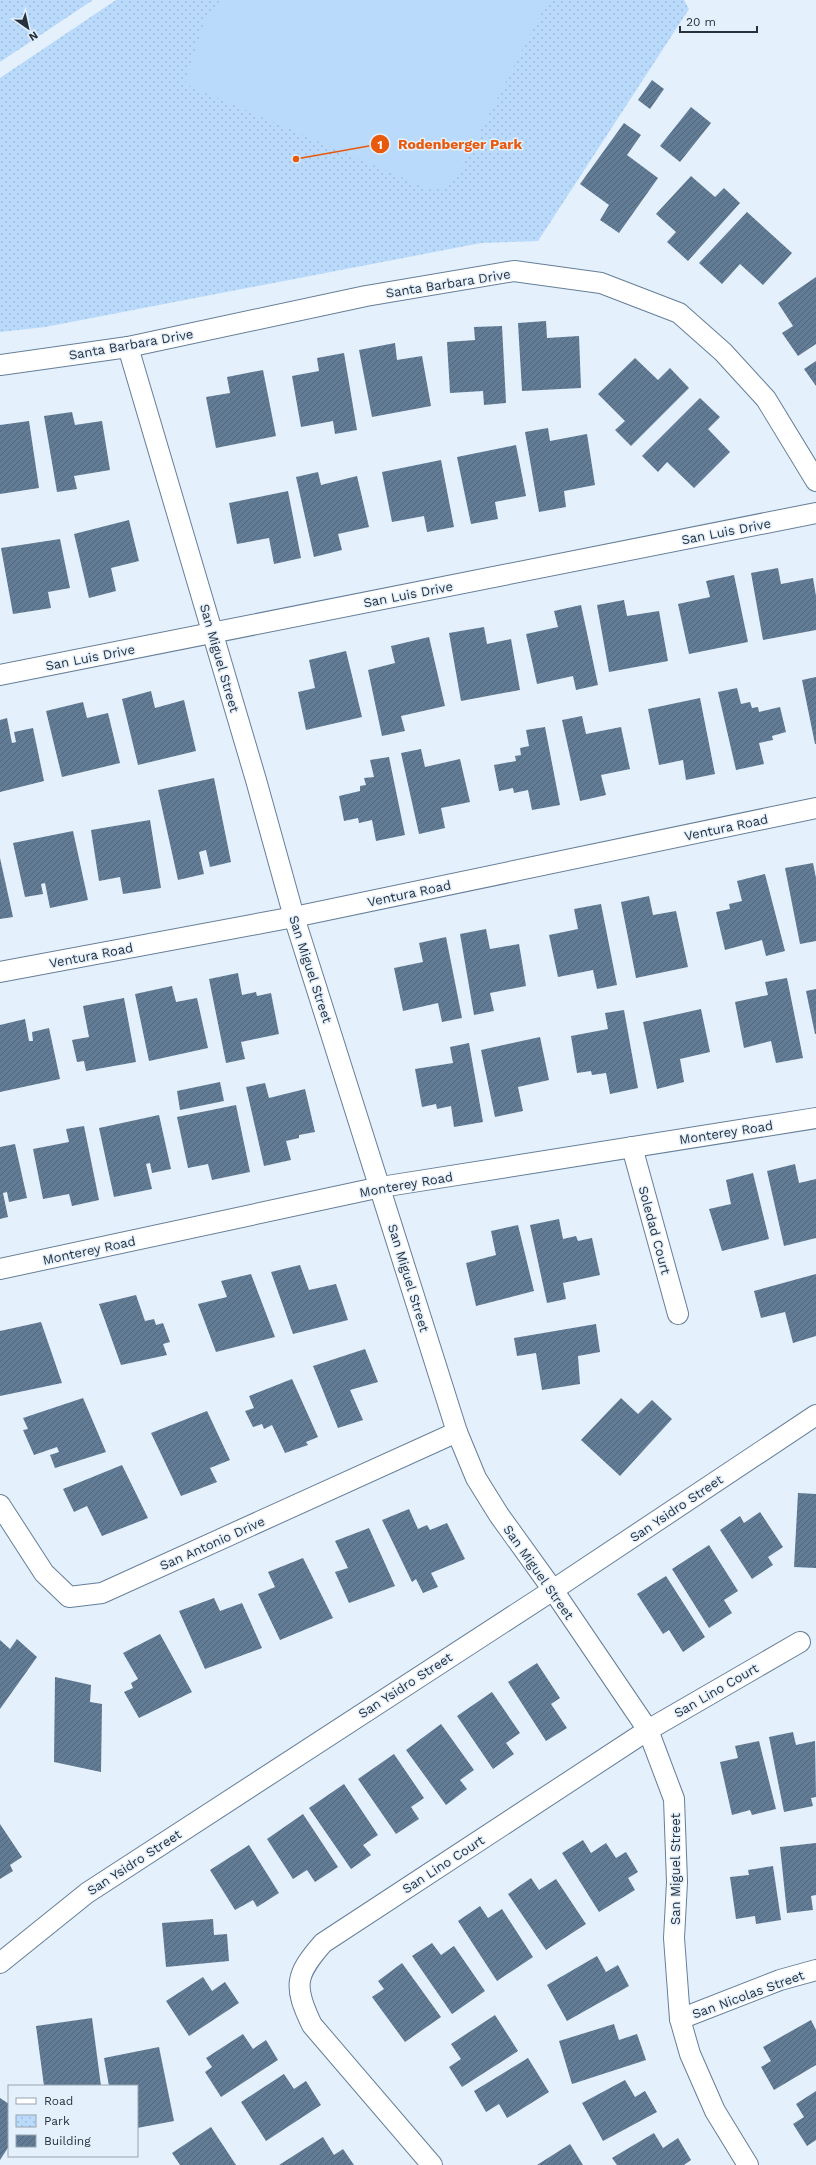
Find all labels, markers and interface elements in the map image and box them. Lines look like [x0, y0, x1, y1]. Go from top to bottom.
north arrow [8, 8, 48, 48]
scale bar [680, 8, 757, 34]
text: 20 m [686, 15, 716, 29]
text: N [26, 28, 40, 44]
callout: Rodenberger Park [370, 131, 530, 157]
text: Rodenberger Park [398, 136, 522, 152]
text: 1 [377, 138, 383, 152]
street label: Santa Barbara Drive [385, 266, 512, 301]
street label: Santa Barbara Drive [68, 326, 194, 363]
street label: San Luis Drive [680, 515, 772, 548]
street label: San Luis Drive [362, 578, 454, 611]
street label: San Miguel Street [197, 602, 242, 715]
street label: San Luis Drive [44, 641, 136, 674]
street label: Ventura Road [683, 811, 769, 844]
street label: Ventura Road [366, 877, 452, 910]
street label: San Miguel Street [286, 914, 335, 1025]
street label: Ventura Road [48, 940, 134, 971]
street label: Monterey Road [678, 1118, 774, 1147]
street label: Monterey Road [358, 1169, 454, 1200]
street label: Soledad Court [636, 1184, 674, 1276]
street label: San Miguel Street [385, 1222, 432, 1334]
street label: Monterey Road [41, 1233, 137, 1268]
street label: San Ysidro Street [627, 1471, 726, 1545]
street label: San Antonio Drive [157, 1514, 267, 1573]
street label: San Miguel Street [500, 1522, 577, 1623]
street label: San Ysidro Street [356, 1649, 455, 1721]
street label: San Lino Court [672, 1660, 761, 1721]
street label: San Miguel Street [668, 1812, 683, 1925]
street label: San Ysidro Street [85, 1826, 184, 1898]
street label: San Lino Court [399, 1832, 488, 1896]
street label: San Nicolas Street [690, 1967, 807, 2022]
legend [8, 2085, 138, 2157]
text: Road [44, 2094, 73, 2108]
text: Park [44, 2114, 70, 2128]
text: Building [44, 2134, 91, 2148]

